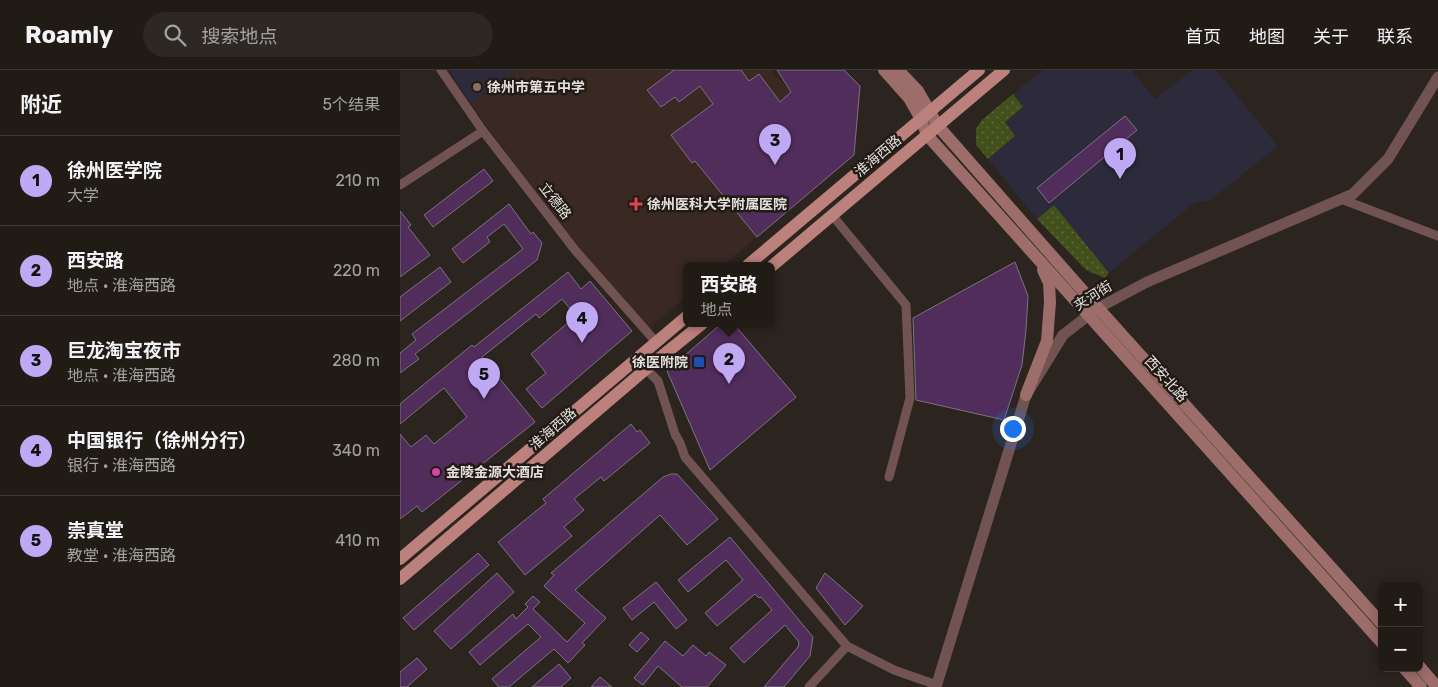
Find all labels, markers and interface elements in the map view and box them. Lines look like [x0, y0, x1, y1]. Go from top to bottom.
search box [143, 12, 493, 57]
text: Roamly [25, 21, 113, 49]
icon: search [161, 21, 189, 49]
text: 搜索地点 [201, 25, 277, 48]
text: 首页 [1185, 26, 1221, 48]
text: 地图 [1249, 26, 1285, 48]
text: 关于 [1313, 26, 1349, 48]
text: 联系 [1377, 26, 1413, 48]
place label: 徐州市第五中学 [487, 79, 585, 96]
marker: 徐州市第五中学 [471, 81, 483, 93]
text: 附近 [20, 92, 62, 117]
text: 5个结果 [322, 95, 380, 114]
pin: 3 [759, 124, 791, 165]
street label: 淮海西路 [851, 131, 905, 181]
pin: 1 [1104, 138, 1136, 179]
text: 徐州医学院 [67, 159, 162, 182]
text: 1 [32, 171, 40, 190]
text: 210 m [335, 171, 380, 190]
street label: 立德路 [535, 179, 575, 223]
text: 大学 [67, 186, 99, 205]
place label: 徐州医科大学附属医院 [647, 196, 787, 213]
marker: 徐州医科大学附属医院 [629, 197, 643, 211]
text: 西安路 [67, 249, 124, 272]
text: 2 [31, 261, 41, 280]
text: 220 m [333, 261, 380, 280]
popup [683, 262, 775, 327]
text: 西安路 [700, 273, 758, 296]
text: 地点 · 淮海西路 [67, 276, 176, 295]
street label: 夹河街 [1071, 278, 1115, 314]
text: 地点 [700, 300, 733, 319]
pin: 4 [566, 302, 598, 343]
text: 巨龙淘宝夜市 [67, 339, 181, 362]
pin: 2 [713, 343, 745, 384]
text: 3 [31, 351, 41, 370]
text: 280 m [332, 351, 380, 370]
street label: 西安北路 [1141, 353, 1191, 405]
place label: 徐医附院 [632, 354, 688, 371]
marker: 徐医附院 [692, 355, 706, 369]
pin: 5 [468, 358, 500, 399]
text: 地点 · 淮海西路 [67, 366, 176, 385]
street label: 淮海西路 [526, 404, 580, 454]
your location [1000, 416, 1026, 442]
text: 中国银行（徐州分行） [67, 429, 257, 452]
text: 4 [31, 441, 41, 460]
text: 340 m [332, 441, 380, 460]
text: 银行 · 淮海西路 [67, 456, 176, 475]
place label: 金陵金源大酒店 [446, 464, 544, 481]
marker: 金陵金源大酒店 [430, 466, 442, 478]
text: 崇真堂 [67, 519, 124, 542]
text: 5 [31, 531, 41, 550]
text: 410 m [335, 531, 380, 550]
text: 教堂 · 淮海西路 [67, 546, 176, 565]
map controls [1378, 582, 1423, 672]
button: + [1378, 582, 1423, 627]
button: − [1378, 627, 1423, 672]

